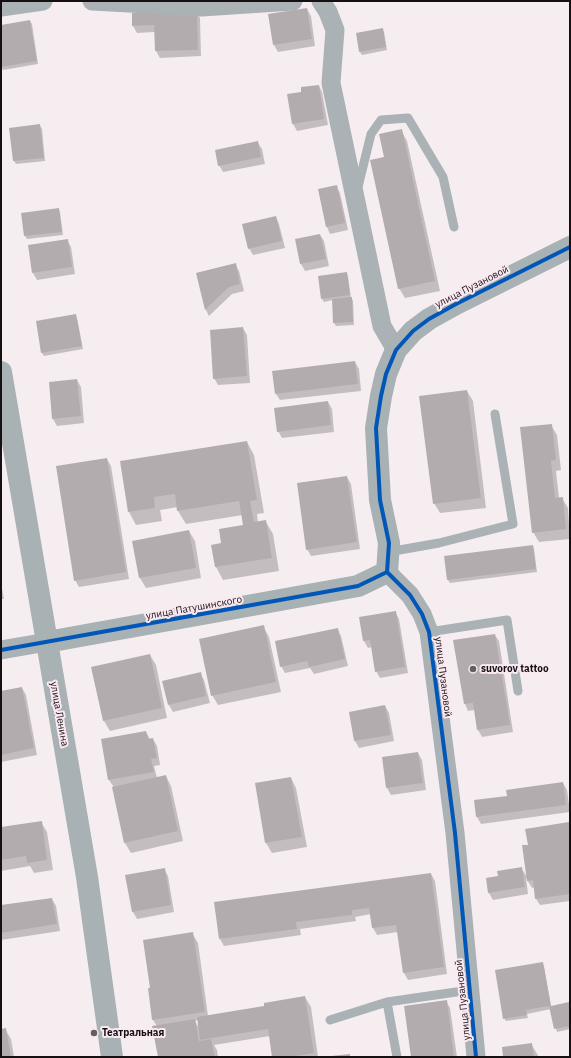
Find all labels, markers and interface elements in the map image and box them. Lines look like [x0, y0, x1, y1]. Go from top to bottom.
street label: улица Пузановой [433, 263, 511, 311]
street label: улица Патушинского [145, 594, 243, 622]
street label: улица Пузановой [432, 636, 454, 718]
place label: suvorov tattoo [481, 663, 549, 675]
marker: suvorov tattoo [468, 664, 478, 674]
street label: улица Ленина [47, 681, 71, 747]
street label: улица Пузановой [453, 959, 473, 1041]
place label: Театральная [102, 1027, 164, 1039]
marker: Театральная [89, 1028, 99, 1038]

